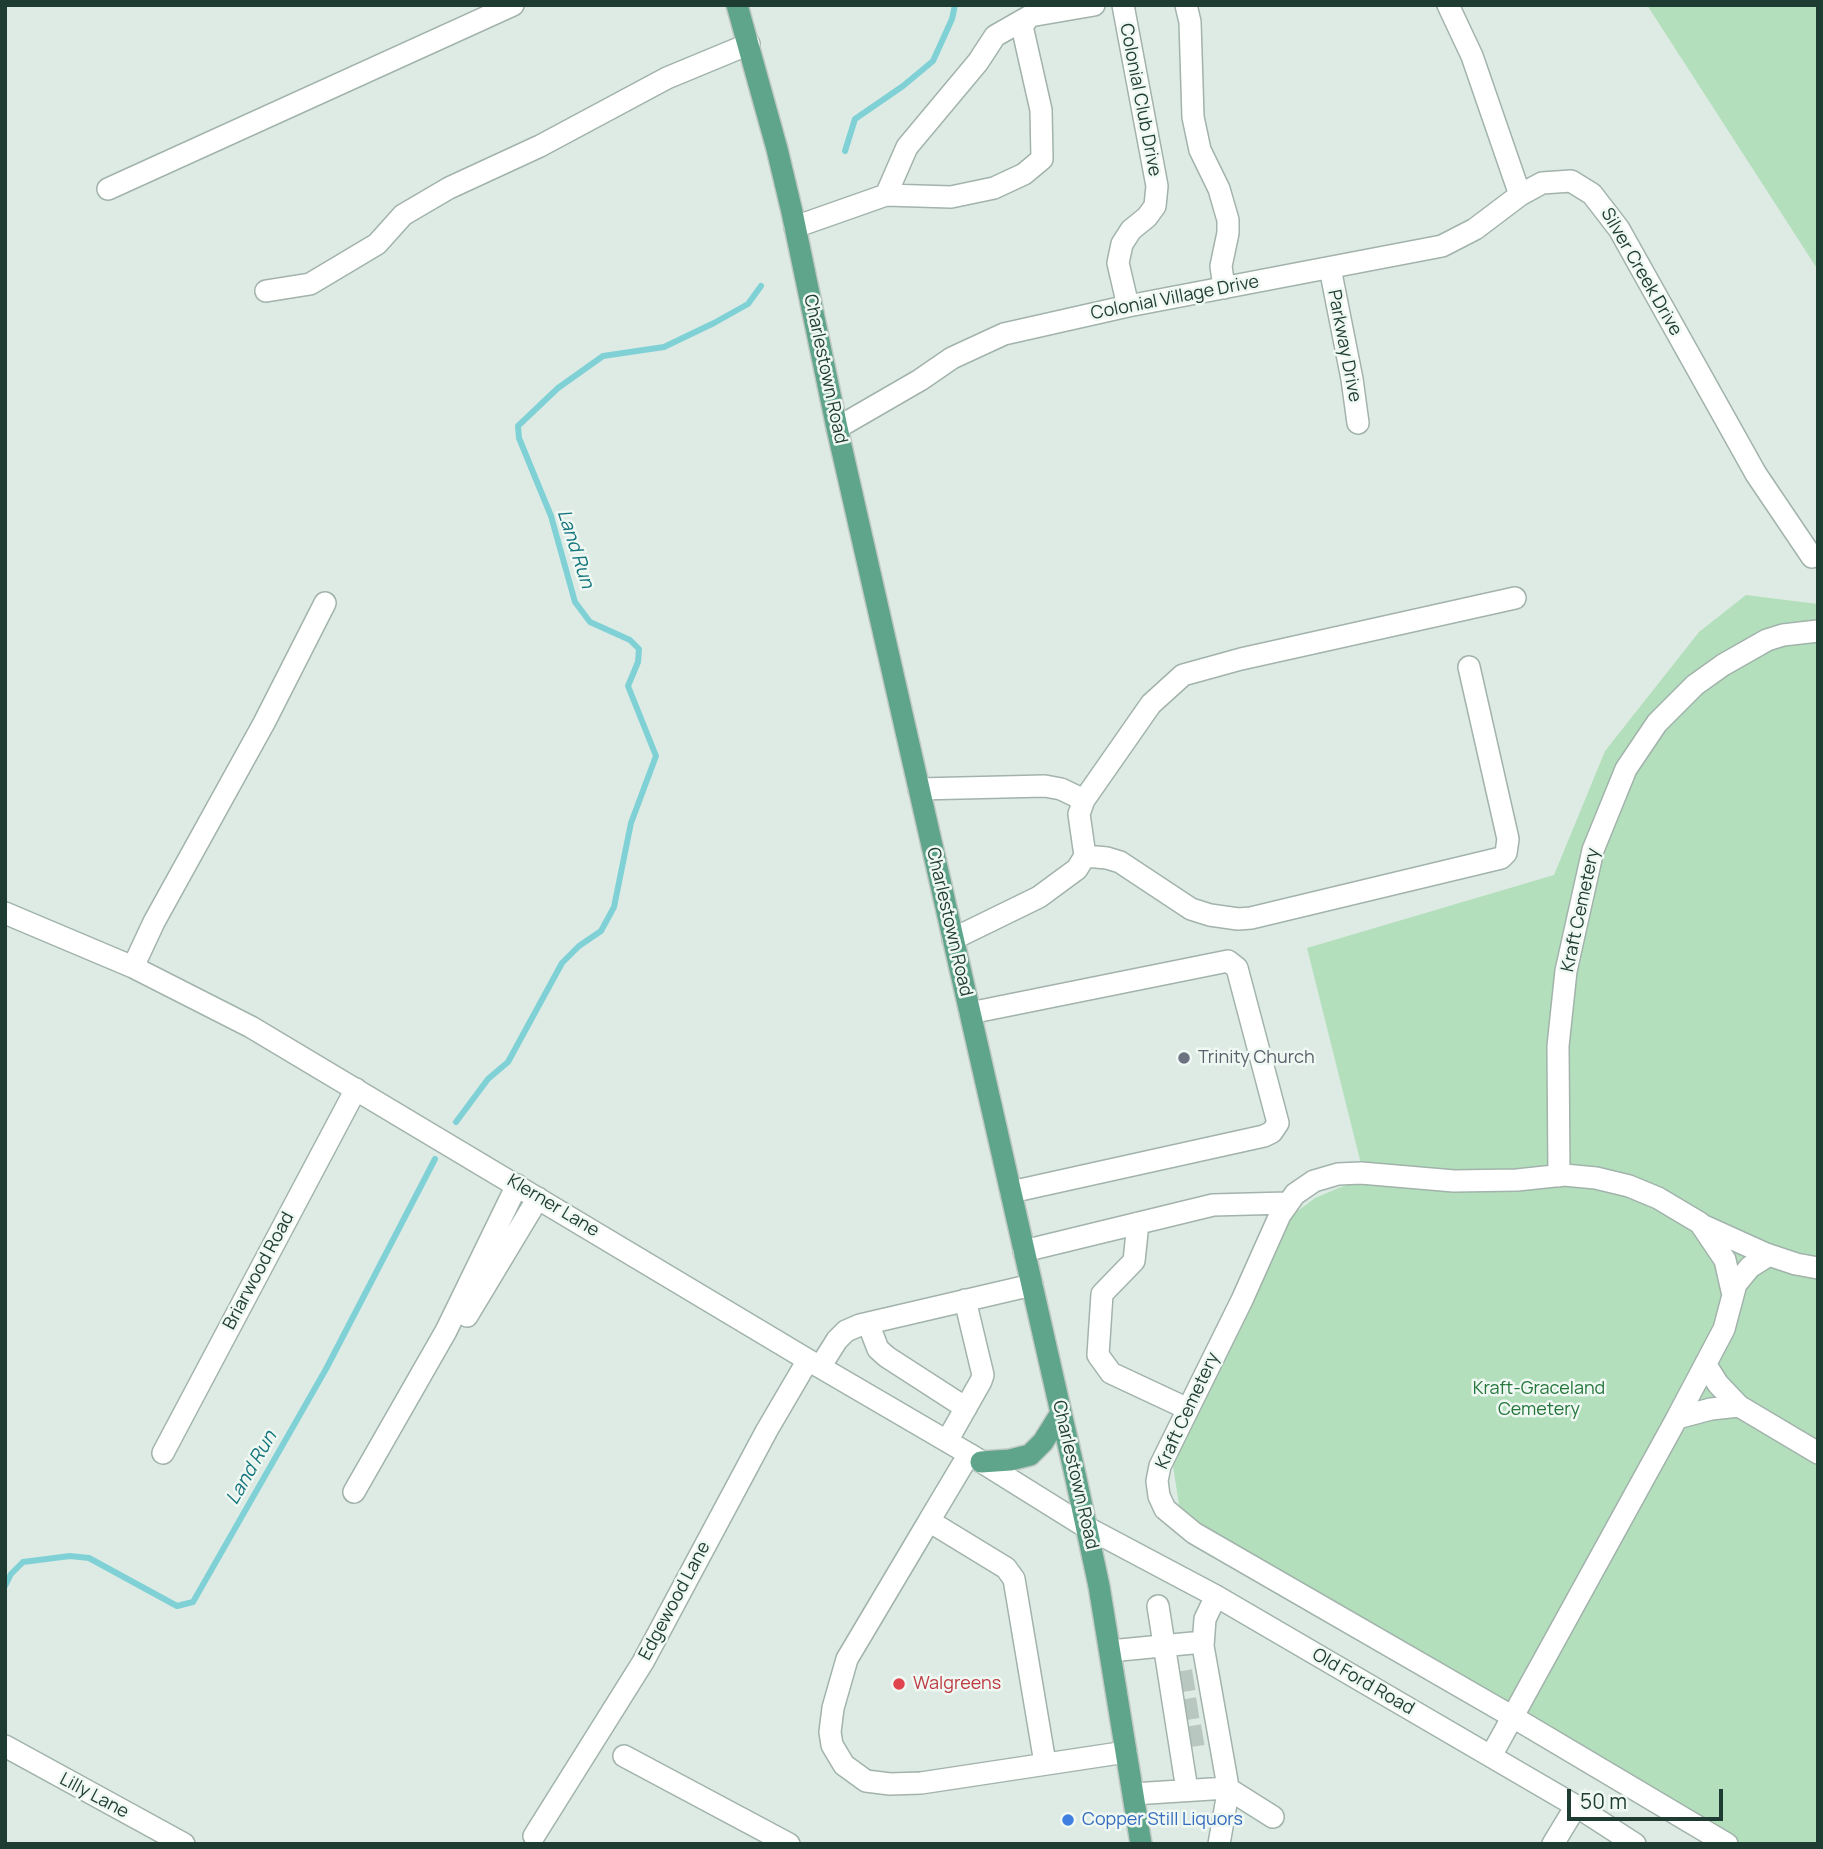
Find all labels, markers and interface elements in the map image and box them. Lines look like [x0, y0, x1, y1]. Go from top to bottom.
street label: Colonial Club Drive [1115, 22, 1165, 178]
street label: Silver Creek Drive [1596, 204, 1686, 340]
street label: Colonial Village Drive [1089, 271, 1261, 325]
street label: Parkway Drive [1323, 288, 1365, 404]
street label: Charlestown Road [799, 292, 851, 446]
water label: Land Run [552, 507, 598, 591]
street label: Charlestown Road [921, 845, 977, 999]
street label: Kraft Cemetery [1557, 846, 1605, 974]
place label: Trinity Church [1198, 1047, 1315, 1069]
marker: Trinity Church [1176, 1050, 1192, 1066]
street label: Klerner Lane [503, 1170, 603, 1242]
street label: Briarwood Road [219, 1209, 299, 1333]
street label: Kraft Cemetery [1152, 1349, 1224, 1473]
park label: Kraft-Graceland Cemetery [1473, 1378, 1605, 1420]
street label: Charlestown Road [1047, 1398, 1103, 1552]
water label: Land Run [222, 1427, 282, 1509]
street label: Edgewood Lane [635, 1538, 715, 1664]
street label: Old Ford Road [1308, 1644, 1418, 1720]
place label: Walgreens [913, 1673, 1001, 1695]
marker: Walgreens [891, 1676, 907, 1692]
street label: Lilly Lane [56, 1769, 132, 1823]
scale bar [1571, 1776, 1727, 1820]
text: 50 m [1580, 1787, 1627, 1815]
place label: Copper Still Liquors [1082, 1809, 1243, 1831]
marker: Copper Still Liquors [1060, 1812, 1076, 1828]

